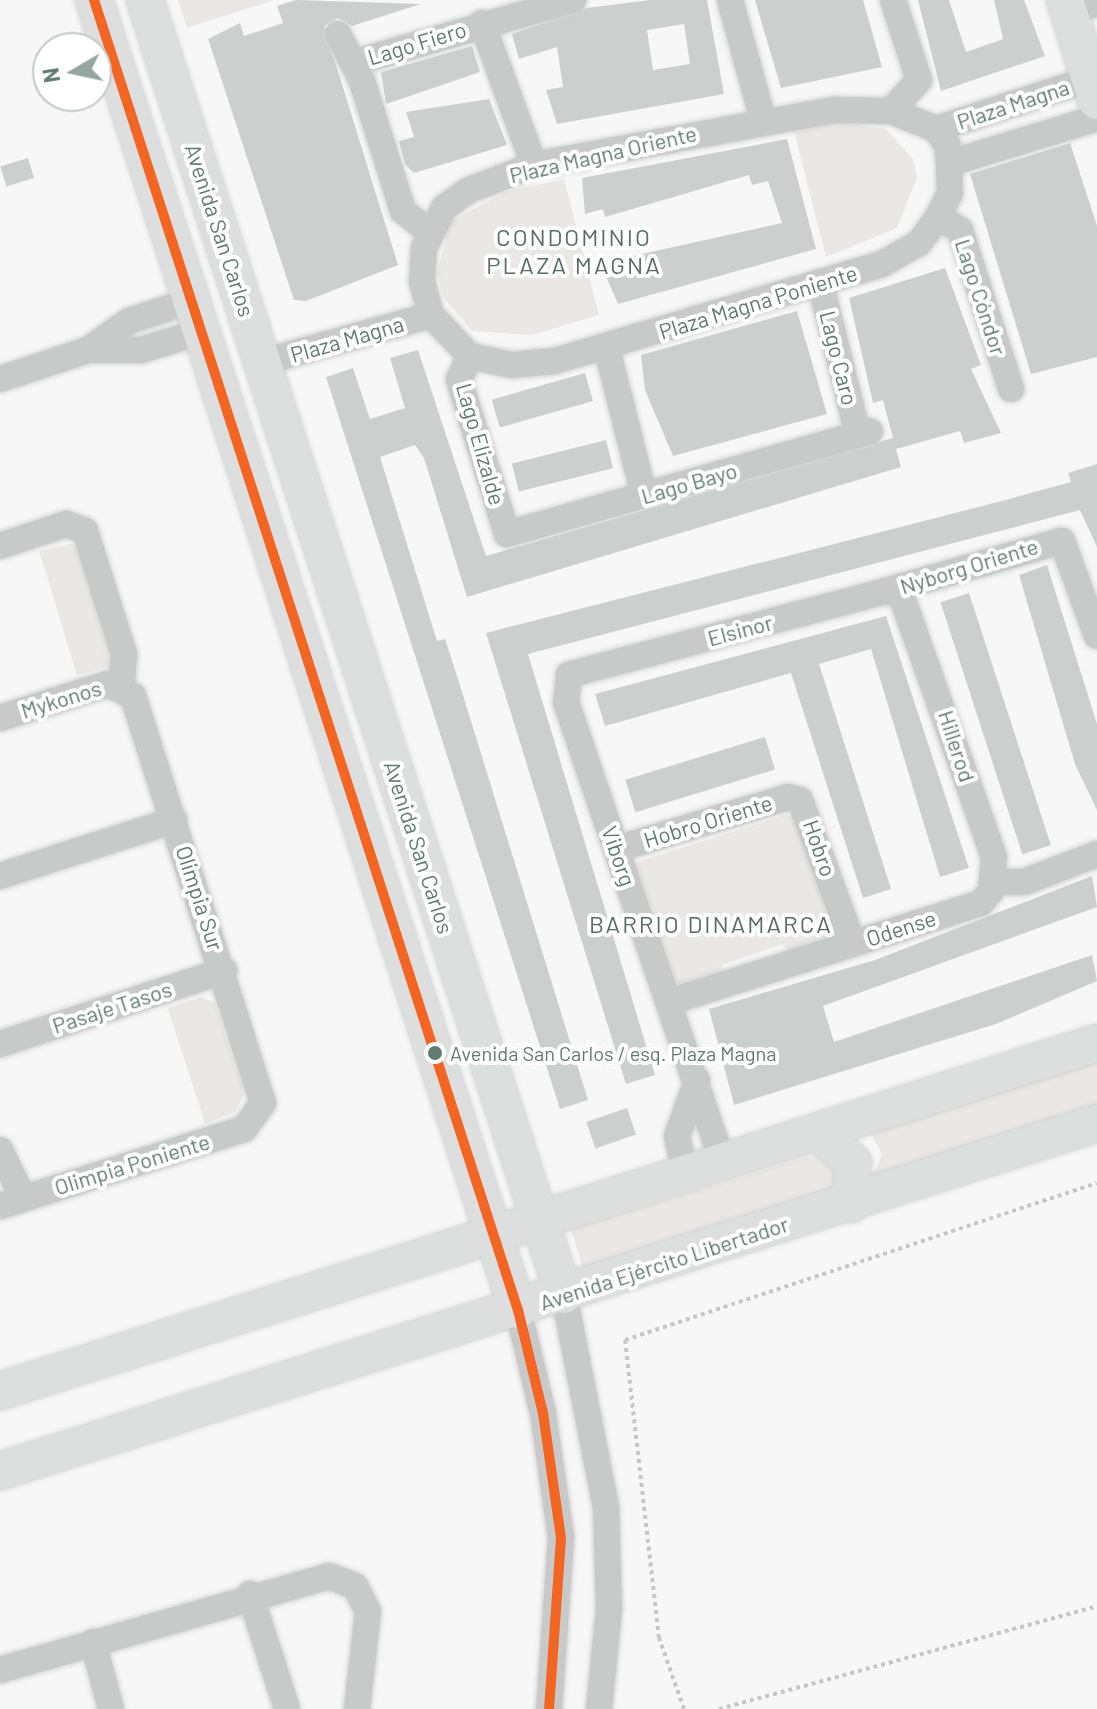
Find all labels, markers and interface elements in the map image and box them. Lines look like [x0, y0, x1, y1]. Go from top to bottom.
street label: Lago Fiero [365, 16, 469, 70]
north arrow [32, 32, 112, 112]
text: N [36, 66, 64, 85]
street label: Plaza Magna [953, 73, 1073, 135]
street label: Plaza Magna Oriente [507, 120, 699, 188]
street label: Avenida San Carlos [180, 140, 260, 320]
district label: CONDOMINIO PLAZA MAGNA [486, 223, 662, 279]
street label: Lago Cóndor [950, 236, 1012, 358]
street label: Plaza Magna Poniente [656, 259, 860, 345]
street label: Lago Caro [815, 308, 863, 408]
street label: Plaza Magna [287, 310, 407, 368]
street label: Lago Elizalde [451, 380, 511, 508]
street label: Lago Bayo [638, 457, 740, 509]
street label: Nyborg Oriente [897, 532, 1041, 600]
street label: Elsinor [705, 609, 775, 651]
street label: Mykonos [18, 674, 104, 724]
street label: Hillerod [933, 707, 981, 785]
street label: Avenida San Carlos [379, 757, 459, 937]
street label: Hobro Oriente [641, 789, 775, 853]
street label: Hobro [798, 816, 842, 880]
street label: Viborg [596, 822, 642, 890]
street label: Olimpia Sur [171, 842, 229, 954]
street label: Odense [863, 904, 939, 952]
district label: BARRIO DINAMARCA [589, 910, 833, 938]
street label: Pasaje Tasos [49, 975, 175, 1039]
place label: Avenida San Carlos / esq. Plaza Magna [450, 1041, 776, 1065]
marker: Avenida San Carlos / esq. Plaza Magna [427, 1045, 443, 1061]
street label: Olimpia Poniente [51, 1128, 213, 1200]
street label: Avenida Ejército Libertador [536, 1210, 792, 1316]

